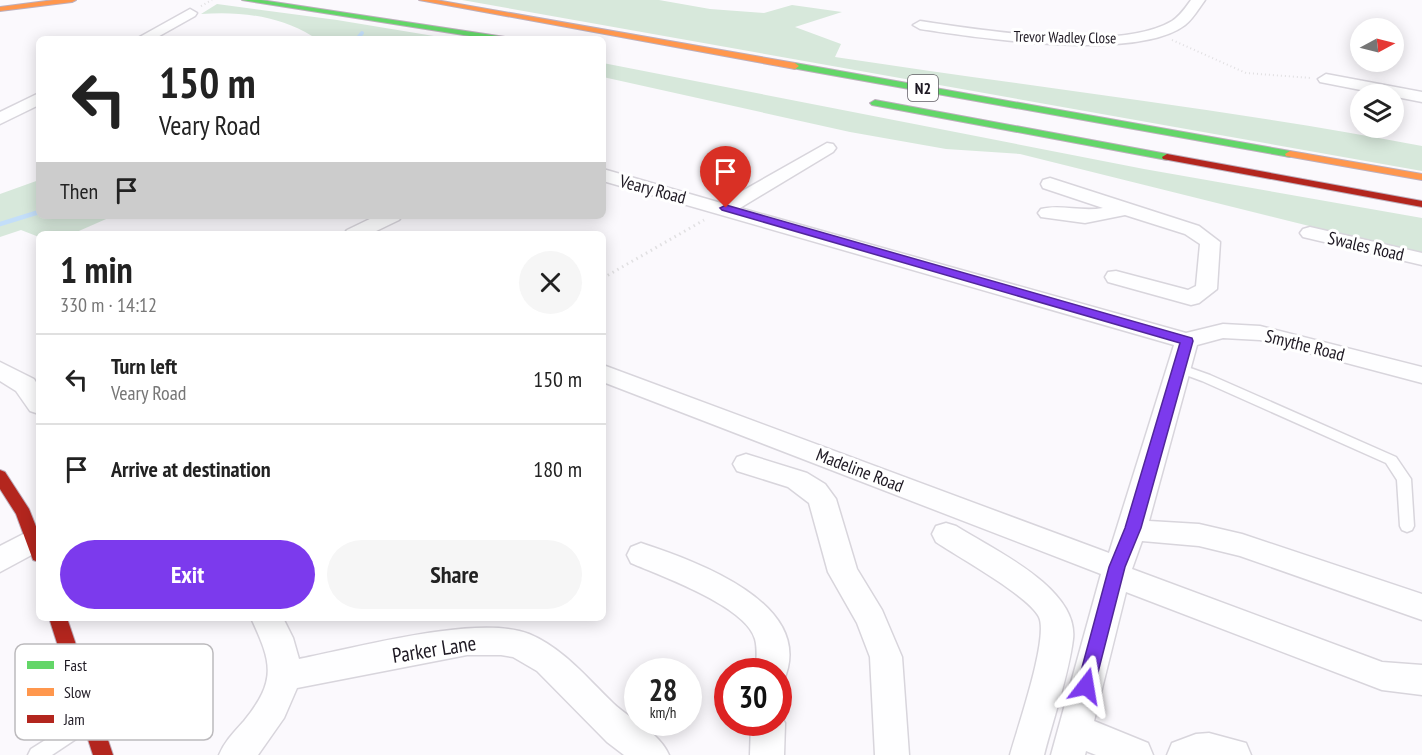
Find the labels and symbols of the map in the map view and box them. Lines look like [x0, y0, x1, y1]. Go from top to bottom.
north arrow [1350, 18, 1404, 72]
street label: Trevor Wadley Close [1013, 27, 1117, 47]
road number: N2 [908, 75, 938, 101]
pin [700, 146, 751, 208]
street label: Veary Road [616, 169, 689, 209]
street label: Swales Road [1326, 226, 1406, 266]
street label: Smythe Road [1263, 324, 1347, 366]
street label: Madeline Road [813, 443, 907, 497]
street label: Parker Lane [390, 629, 478, 669]
legend [15, 644, 213, 740]
position arrow [1054, 654, 1118, 718]
text: Fast [64, 655, 87, 675]
speed limit sign: 30 [714, 658, 792, 736]
text: Slow [64, 682, 91, 702]
text: Jam [63, 709, 85, 729]

